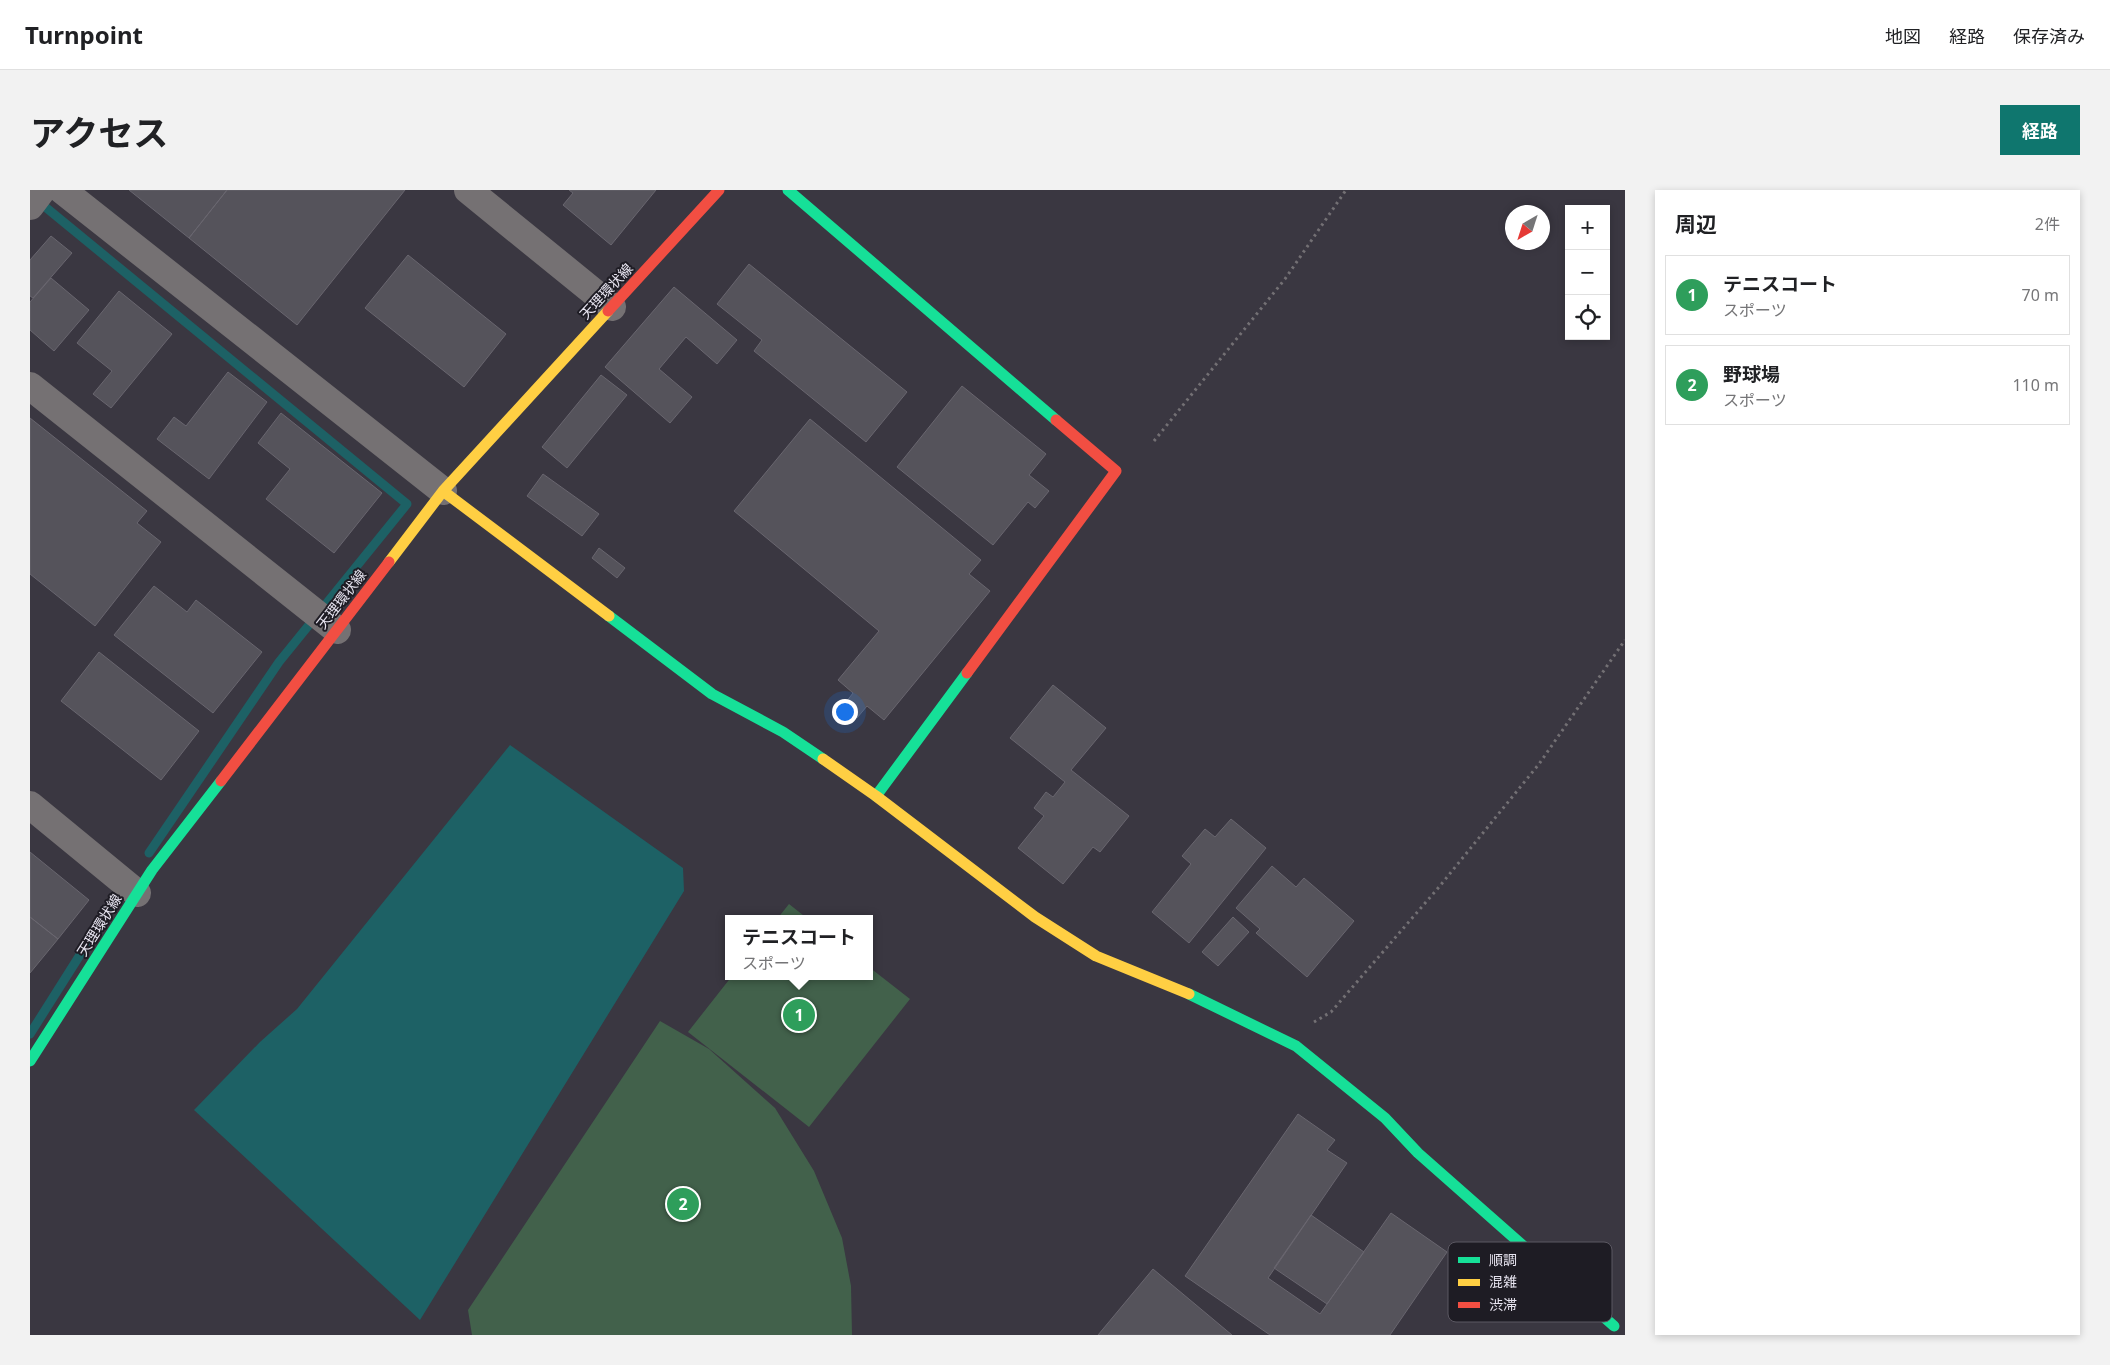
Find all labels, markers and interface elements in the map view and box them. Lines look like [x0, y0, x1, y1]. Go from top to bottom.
text: Turnpoint [25, 18, 143, 51]
text: 地図 [1885, 24, 1921, 48]
text: 経路 [1949, 24, 1985, 48]
text: 保存済み [2013, 24, 2085, 48]
button: 経路 [2000, 105, 2080, 155]
text: アクセス [30, 109, 168, 156]
north arrow [1505, 205, 1550, 250]
map controls [1565, 205, 1610, 340]
button: + [1565, 205, 1610, 250]
text: 周辺 [1675, 210, 1717, 238]
text: 2件 [2035, 213, 2060, 235]
button: − [1565, 250, 1610, 295]
street label: 天理環状線 [575, 259, 637, 323]
text: テニスコート [1723, 271, 1837, 297]
text: 1 [1687, 284, 1697, 306]
text: 70 m [2022, 284, 2059, 306]
button: locate [1565, 295, 1610, 340]
text: スポーツ [1723, 299, 1787, 321]
text: 野球場 [1723, 361, 1780, 387]
text: 2 [1687, 374, 1697, 396]
text: 110 m [2012, 374, 2059, 396]
text: スポーツ [1723, 389, 1787, 411]
street label: 天理環状線 [312, 566, 370, 632]
your location [832, 699, 858, 725]
street label: 天理環状線 [72, 890, 126, 960]
popup [725, 915, 873, 980]
text: テニスコート [742, 924, 856, 950]
text: スポーツ [742, 952, 806, 974]
pin: 1 [783, 996, 815, 1034]
pin: 2 [667, 1185, 699, 1223]
legend [1448, 1242, 1612, 1322]
text: 順調 [1489, 1250, 1517, 1269]
text: 混雑 [1489, 1272, 1517, 1291]
text: 渋滞 [1489, 1295, 1517, 1314]

